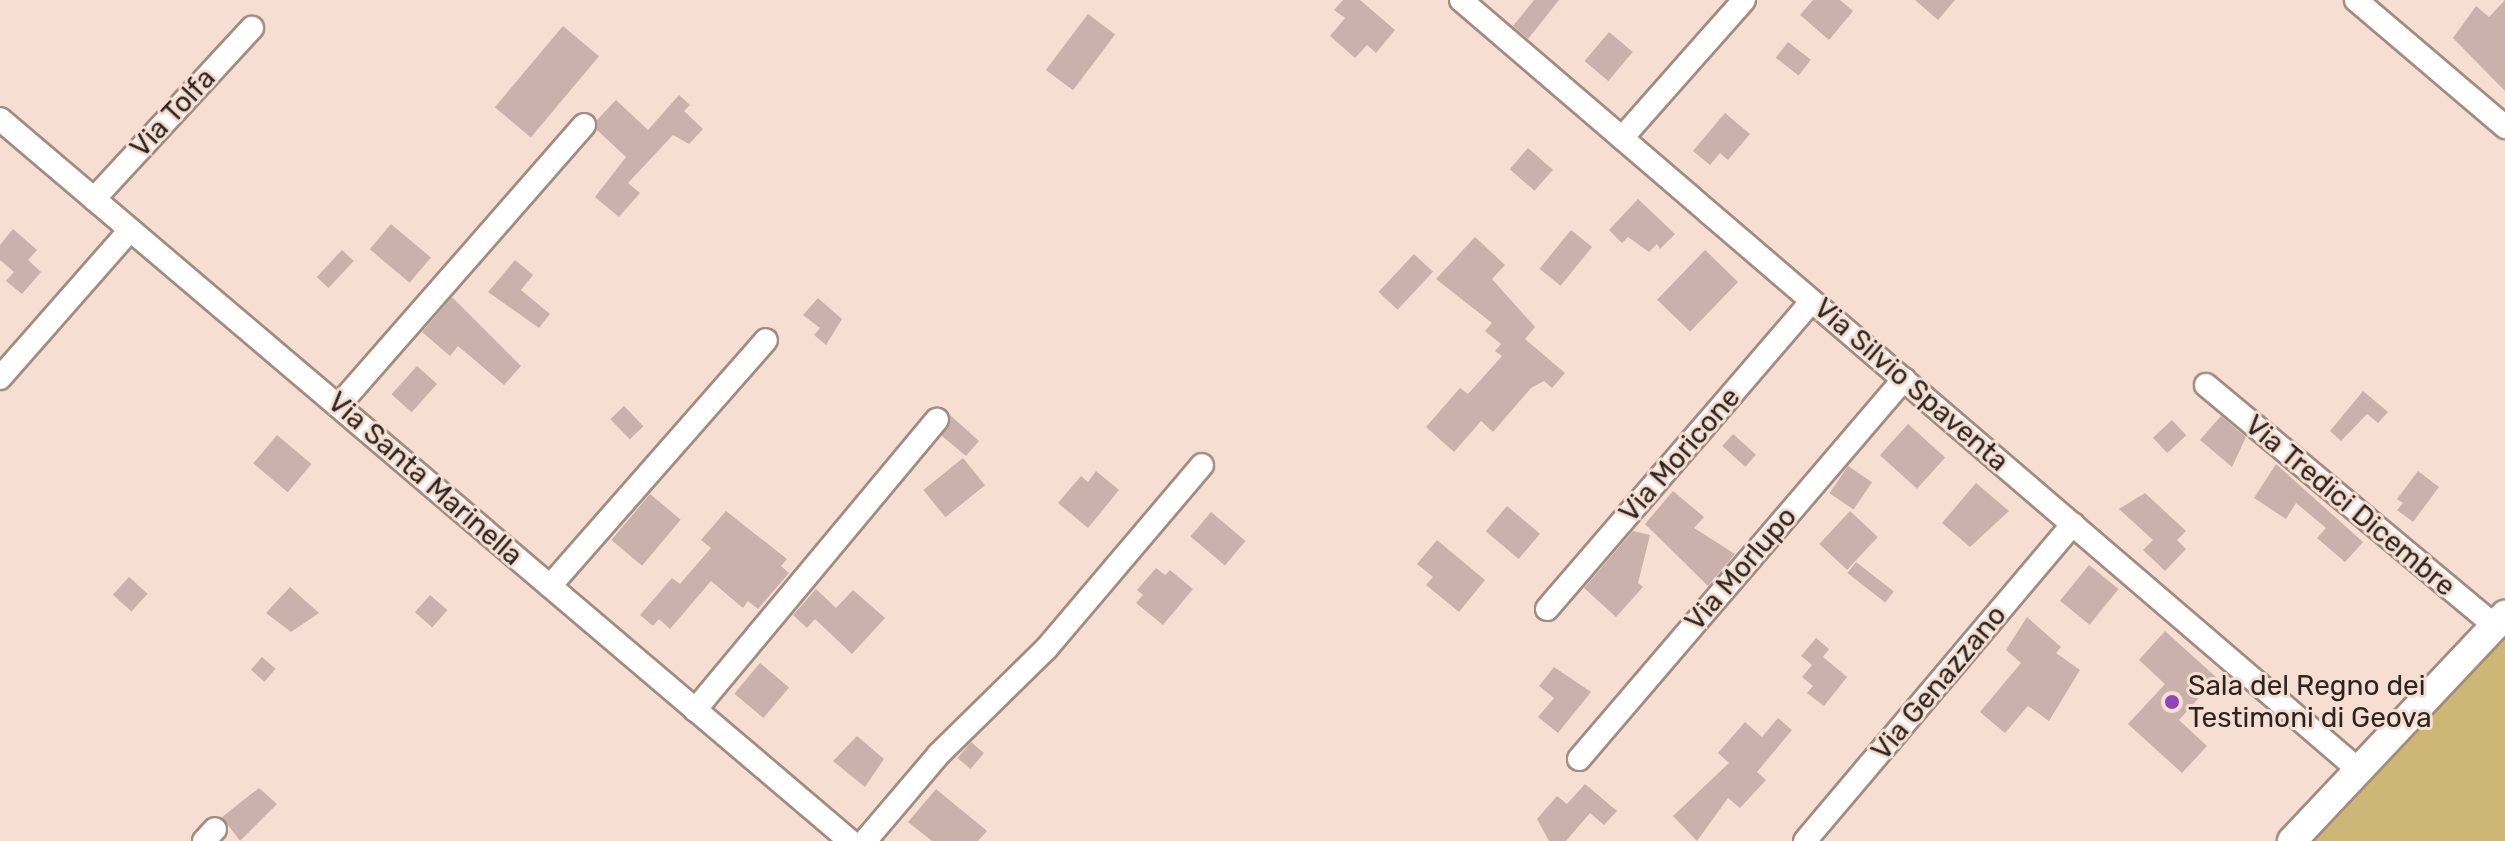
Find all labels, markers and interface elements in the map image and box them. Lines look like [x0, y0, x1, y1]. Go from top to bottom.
street label: Via Tolfa [123, 61, 223, 165]
street label: Via Silvio Spaventa [1807, 291, 2015, 479]
street label: Via Moricone [1612, 381, 1748, 529]
street label: Via Santa Marinella [321, 385, 529, 573]
street label: Via Tredici Dicembre [2238, 408, 2462, 604]
street label: Via Morlupo [1678, 500, 1804, 638]
street label: Via Genazzano [1865, 599, 2013, 767]
place label: Sala del Regno dei Testimoni di Geova [2188, 669, 2432, 735]
marker: Sala del Regno dei Testimoni di Geova [2163, 693, 2181, 711]

